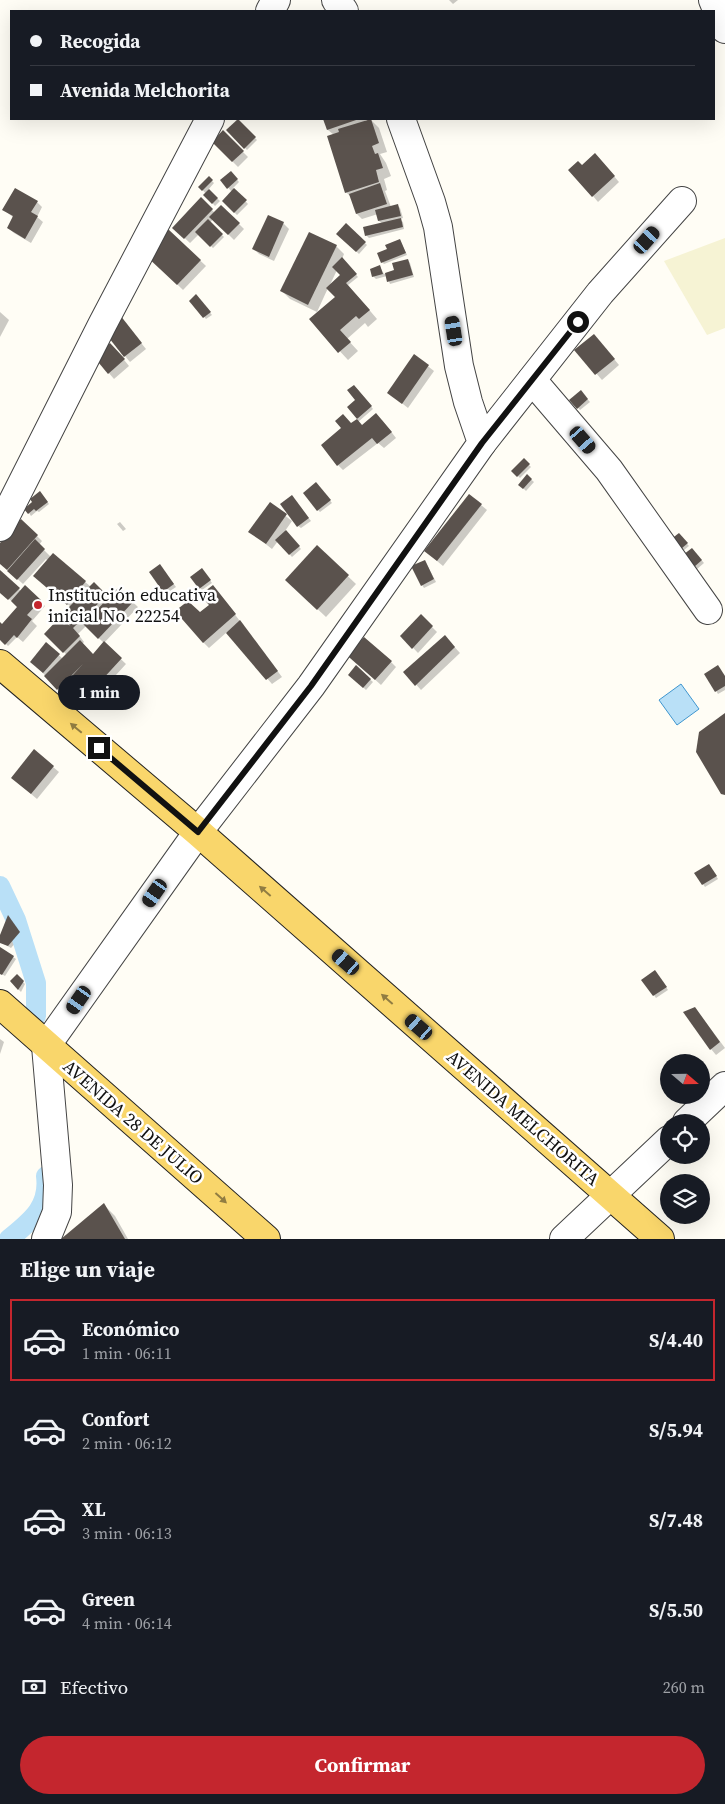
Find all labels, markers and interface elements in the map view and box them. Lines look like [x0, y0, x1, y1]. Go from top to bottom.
text: Recogida [60, 28, 140, 54]
text: Avenida Melchorita [60, 77, 230, 103]
car [631, 224, 662, 256]
route start [567, 311, 589, 333]
car [444, 315, 463, 347]
car [567, 424, 598, 456]
place label: Institución educativa inicial No. 22254 [48, 582, 217, 628]
marker: Institución educativa inicial No. 22254 [32, 599, 44, 611]
callout: 1 min [58, 676, 140, 710]
text: 1 min [78, 681, 120, 703]
one-way arrow [70, 723, 83, 734]
route end [88, 737, 110, 759]
car [140, 876, 169, 910]
one-way arrow [260, 885, 272, 897]
car [329, 946, 362, 978]
car [64, 983, 93, 1017]
one-way arrow [382, 993, 394, 1005]
car [402, 1011, 435, 1043]
street label: AVENIDA MELCHORITA [441, 1044, 605, 1191]
street label: AVENIDA 28 DE JULIO [58, 1054, 209, 1190]
north arrow [660, 1054, 710, 1104]
map controls [660, 1054, 710, 1224]
button: locate [660, 1114, 710, 1164]
button: layers [660, 1174, 710, 1224]
one-way arrow [214, 1193, 227, 1204]
text: Elige un viaje [20, 1254, 155, 1284]
text: Económico [82, 1316, 180, 1342]
icon: car [22, 1318, 67, 1363]
text: S/4.40 [649, 1327, 703, 1353]
text: 1 min · 06:11 [82, 1342, 172, 1364]
text: Confort [82, 1406, 149, 1432]
icon: car [22, 1408, 67, 1453]
text: S/5.94 [649, 1417, 703, 1443]
text: 2 min · 06:12 [82, 1432, 172, 1454]
text: XL [82, 1496, 105, 1522]
icon: car [22, 1498, 67, 1543]
text: S/7.48 [649, 1507, 703, 1533]
text: 3 min · 06:13 [82, 1522, 172, 1544]
text: Green [82, 1586, 135, 1612]
icon: car [22, 1588, 67, 1633]
text: S/5.50 [649, 1597, 703, 1623]
text: 4 min · 06:14 [82, 1612, 172, 1634]
icon: cash [20, 1673, 48, 1701]
text: Efectivo [60, 1674, 128, 1700]
text: 260 m [663, 1676, 705, 1698]
button: Confirmar [20, 1736, 705, 1794]

